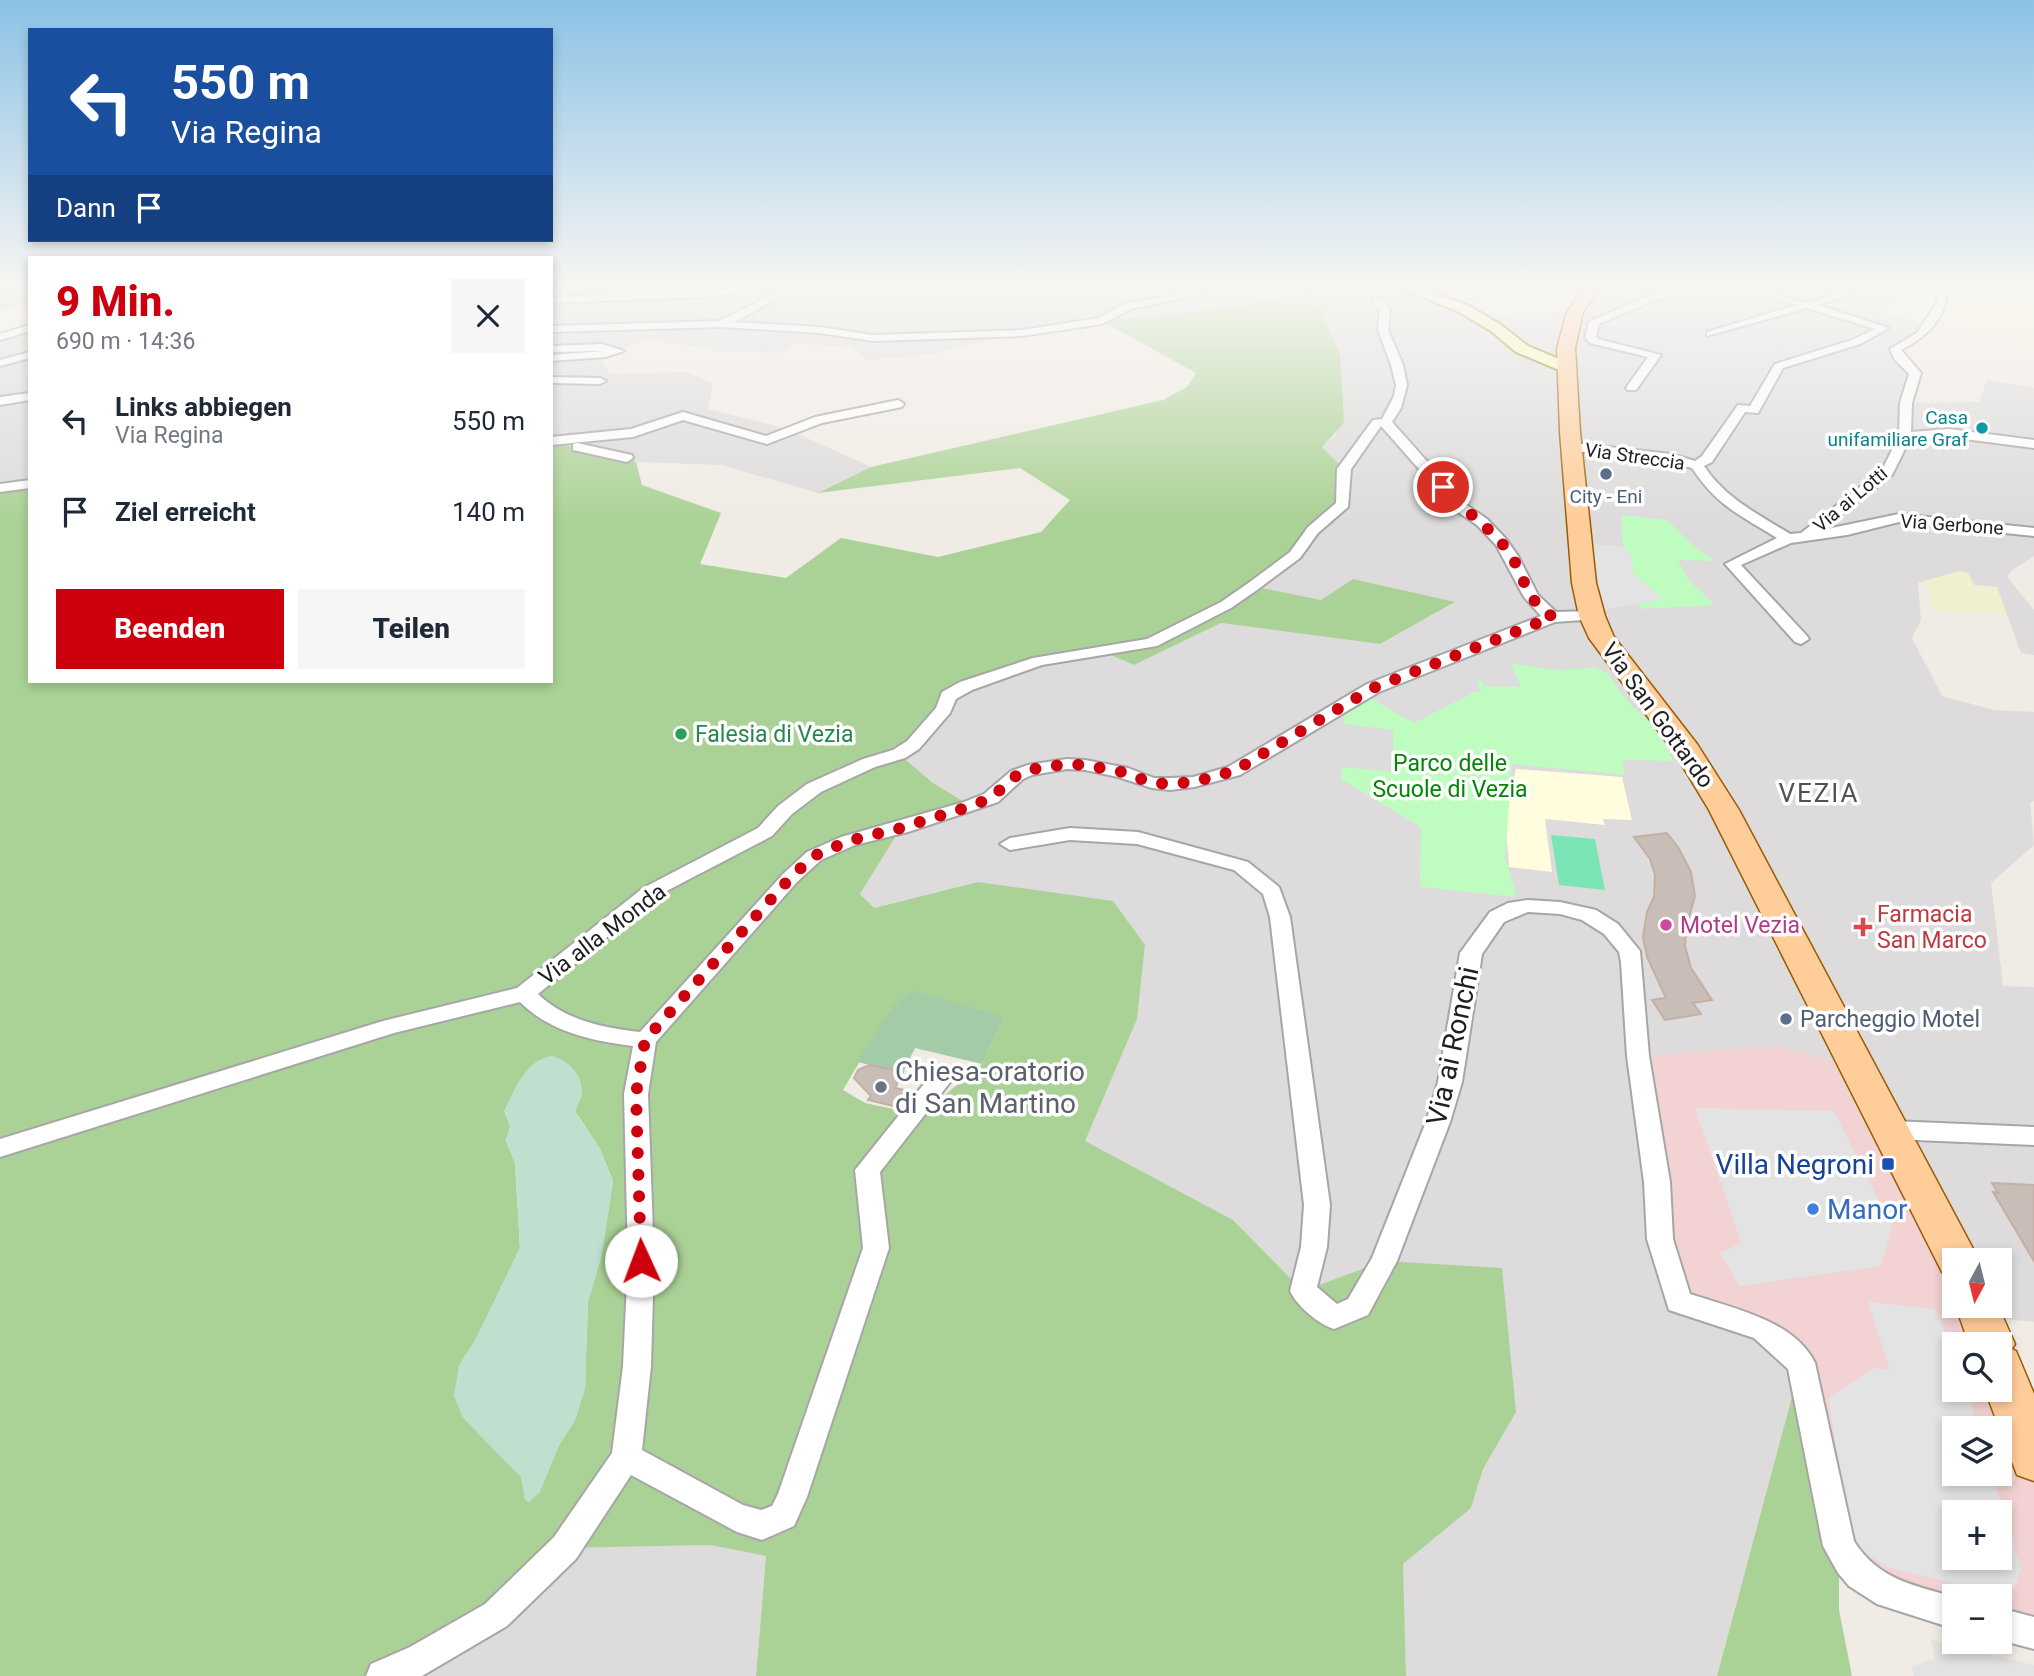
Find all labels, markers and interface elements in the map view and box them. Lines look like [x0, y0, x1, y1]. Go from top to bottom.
text: 550 m [171, 54, 310, 111]
icon: left [56, 56, 147, 147]
text: Via Regina [171, 113, 322, 151]
icon: arrive [130, 189, 168, 227]
text: Dann [56, 193, 116, 223]
text: 9 Min. [56, 277, 175, 326]
button: close [451, 279, 525, 353]
text: 690 m · 14:36 [56, 328, 195, 355]
text: Links abbiegen [115, 392, 292, 422]
icon: left [56, 402, 94, 440]
text: 550 m [452, 406, 525, 436]
place label: Casa unifamiliare Graf [1828, 406, 1968, 451]
marker: Casa unifamiliare Graf [1974, 420, 1990, 436]
text: Via Regina [115, 422, 224, 449]
street label: Via Streccia [1584, 438, 1686, 475]
pin [1413, 457, 1473, 517]
street label: Via ai Lotti [1809, 462, 1892, 537]
marker: City - Eni [1598, 466, 1614, 482]
icon: arrive [1424, 468, 1462, 506]
place label: City - Eni [1570, 485, 1642, 508]
icon: arrive [56, 493, 94, 531]
text: Ziel erreicht [115, 497, 256, 527]
text: 140 m [452, 497, 525, 527]
street label: Via Gerbone [1900, 509, 2004, 540]
button: Beenden [56, 589, 284, 669]
button: Teilen [298, 589, 525, 669]
street label: Via San Gottardo [1596, 637, 1719, 793]
place label: Falesia di Vezia [695, 721, 853, 748]
marker: Falesia di Vezia [673, 726, 689, 742]
park label: Parco delle Scuole di Vezia [1372, 750, 1528, 803]
district label: VEZIA [1778, 778, 1860, 808]
street label: Via alla Monda [534, 878, 671, 991]
place label: Farmacia San Marco [1877, 901, 1987, 954]
place label: Motel Vezia [1680, 912, 1800, 939]
marker: Motel Vezia [1658, 917, 1674, 933]
marker: Farmacia San Marco [1855, 919, 1871, 935]
street label: Via ai Ronchi [1420, 964, 1485, 1128]
place label: Parcheggio Motel [1800, 1006, 1980, 1033]
marker: Parcheggio Motel [1778, 1011, 1794, 1027]
place label: Chiesa-oratorio di San Martino [895, 1055, 1085, 1120]
marker: Chiesa-oratorio di San Martino [873, 1079, 889, 1095]
place label: Villa Negroni [1716, 1148, 1874, 1181]
marker: Villa Negroni [1880, 1156, 1896, 1172]
place label: Manor [1827, 1193, 1908, 1226]
marker: Manor [1805, 1201, 1821, 1217]
position arrow [604, 1224, 678, 1298]
north arrow [1942, 1248, 2012, 1318]
map controls [1942, 1248, 2012, 1654]
button: search [1942, 1332, 2012, 1402]
button: layers [1942, 1416, 2012, 1486]
button: + [1942, 1500, 2012, 1570]
button: − [1942, 1584, 2012, 1654]

